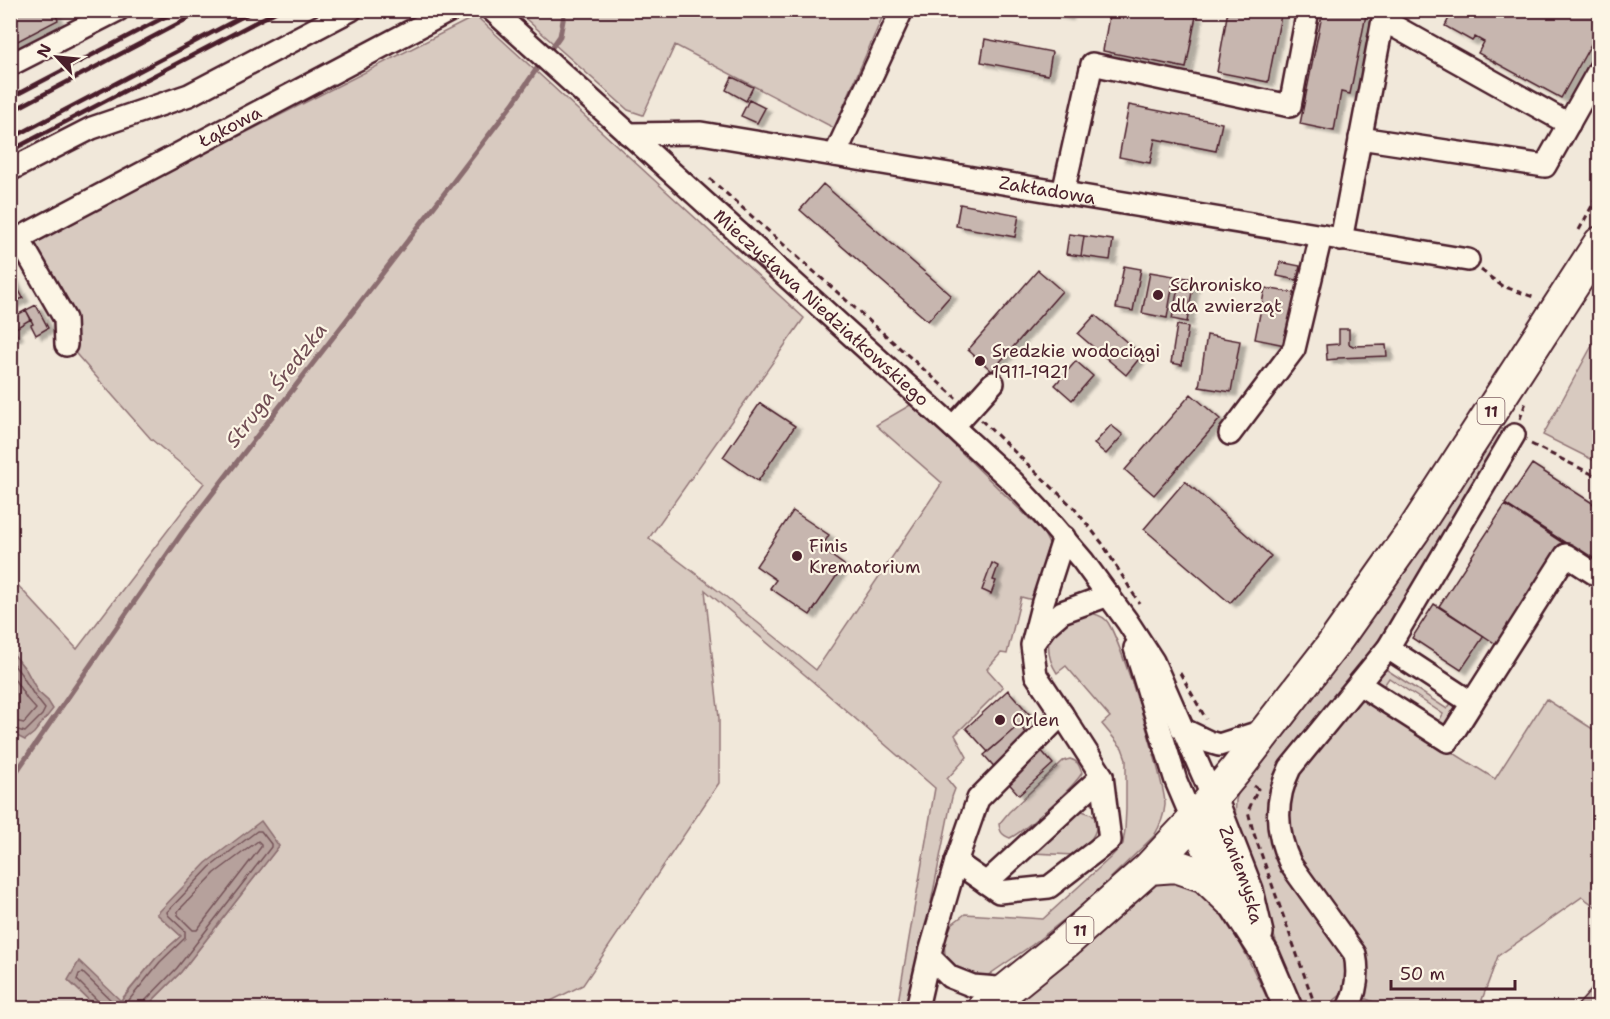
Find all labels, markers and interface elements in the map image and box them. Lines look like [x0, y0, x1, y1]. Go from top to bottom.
north arrow [27, 27, 87, 87]
text: N [32, 40, 56, 61]
street label: Łąkowa [194, 100, 266, 154]
street label: Zakładowa [997, 171, 1097, 210]
street label: Mieczysława Niedziałkowskiego [708, 204, 934, 412]
place label: Schronisko dla zwierząt [1170, 273, 1282, 318]
marker: Schronisko dla zwierząt [1151, 288, 1165, 302]
water label: Struga Średzka [219, 317, 333, 453]
place label: Sredzkie wodociągi 1911-1921 [992, 339, 1160, 384]
marker: Sredzkie wodociągi 1911-1921 [973, 354, 987, 368]
road number: 11 [1478, 398, 1504, 424]
place label: Finis Krematorium [809, 534, 920, 579]
marker: Finis Krematorium [790, 549, 804, 563]
place label: Orlen [1012, 708, 1059, 732]
marker: Orlen [993, 713, 1007, 727]
street label: Zaniemyska [1213, 822, 1268, 926]
road number: 11 [1066, 917, 1094, 943]
scale bar [1391, 953, 1516, 991]
text: 50 m [1400, 962, 1445, 986]

